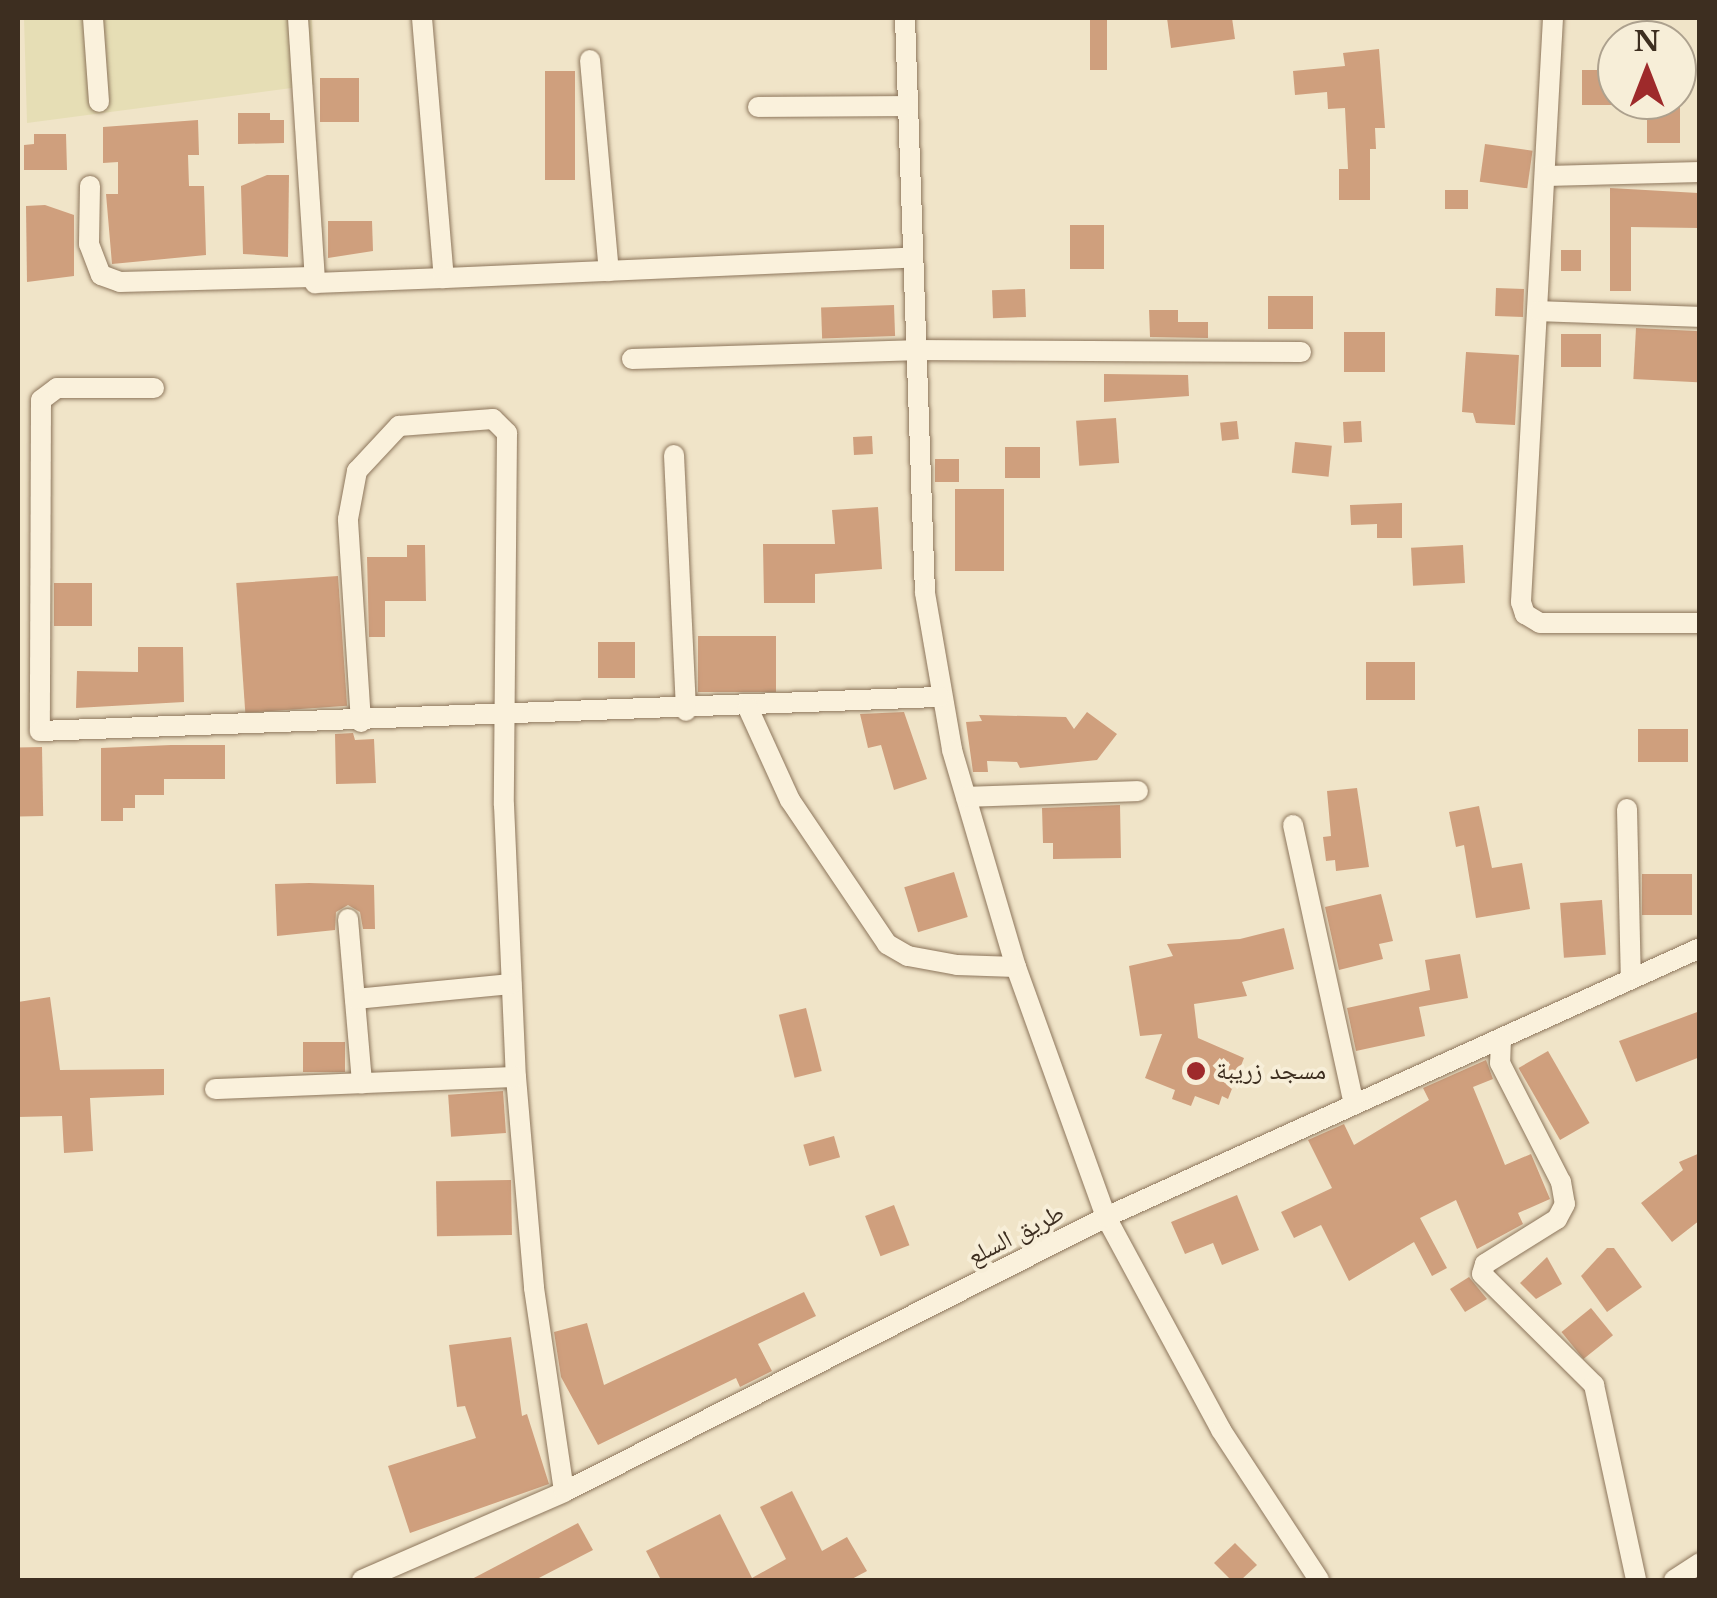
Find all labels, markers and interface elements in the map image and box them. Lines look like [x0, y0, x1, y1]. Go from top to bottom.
north arrow [1597, 20, 1697, 120]
text: N [1634, 24, 1660, 59]
place label: مسجد زريبة [1216, 1056, 1326, 1086]
marker: مسجد زريبة [1185, 1060, 1207, 1082]
street label: طريق السلع [963, 1198, 1069, 1272]

